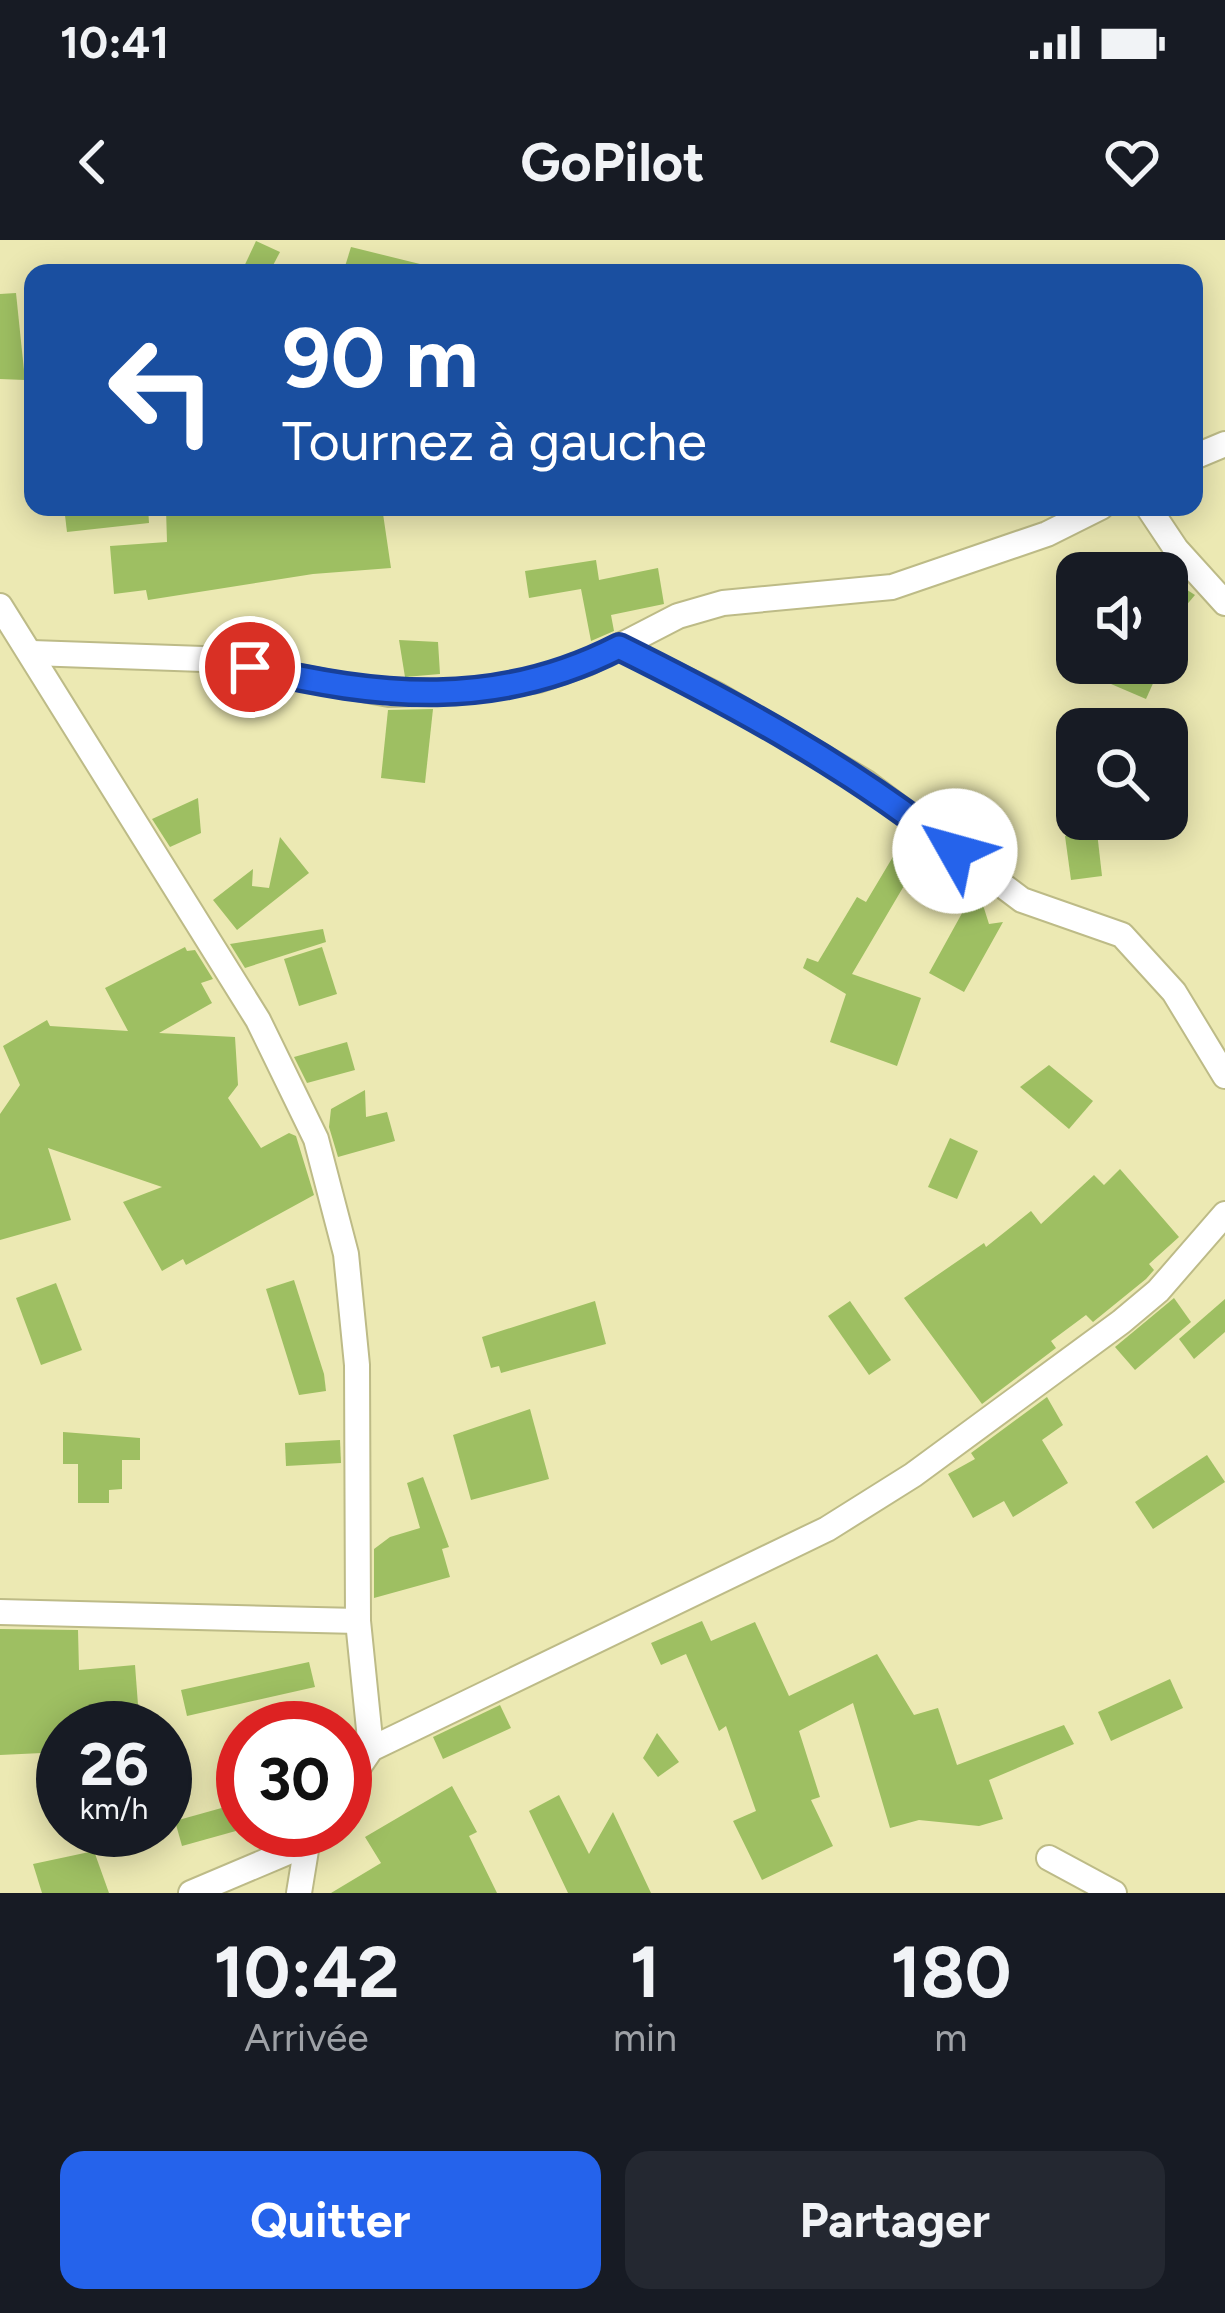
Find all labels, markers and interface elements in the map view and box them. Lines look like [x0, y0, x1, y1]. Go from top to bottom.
text: 10:41 [60, 15, 169, 69]
icon: back [60, 129, 126, 195]
icon: heart [1099, 129, 1165, 195]
text: GoPilot [520, 130, 705, 195]
text: 90 m [282, 307, 478, 408]
icon: left [84, 312, 240, 468]
text: Tournez à gauche [282, 409, 707, 474]
map controls [1056, 552, 1188, 840]
button: sound [1056, 552, 1188, 684]
pin [199, 616, 301, 718]
icon: arrive [217, 634, 283, 700]
button: search [1056, 708, 1188, 840]
position arrow [892, 788, 1018, 914]
speed limit sign: 30 [216, 1701, 372, 1857]
text: 26 [79, 1728, 149, 1800]
text: km/h [80, 1790, 148, 1827]
text: 10:42 [213, 1929, 399, 2015]
text: 1 [630, 1929, 660, 2015]
text: 180 [890, 1929, 1012, 2015]
text: Arrivée [244, 2014, 369, 2061]
text: min [613, 2014, 677, 2061]
text: m [934, 2014, 968, 2061]
button: Quitter [60, 2151, 601, 2289]
button: Partager [625, 2151, 1165, 2289]

